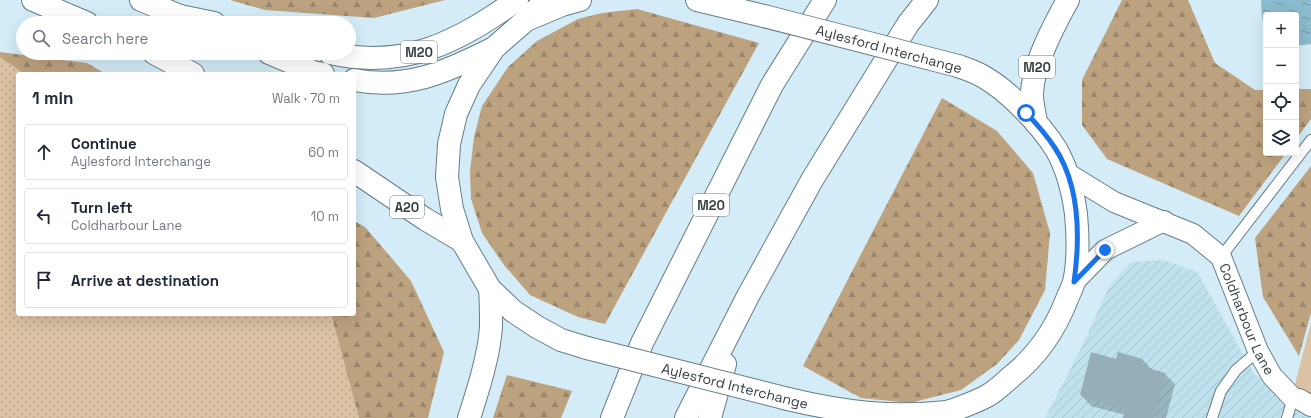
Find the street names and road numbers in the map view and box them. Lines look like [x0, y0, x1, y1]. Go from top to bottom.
street label: Aylesford Interchange [814, 21, 964, 77]
road number: M20 [401, 41, 437, 63]
road number: M20 [1019, 56, 1055, 78]
road number: M20 [693, 194, 729, 216]
road number: A20 [390, 196, 424, 218]
street label: Coldharbour Lane [1215, 261, 1279, 378]
street label: Aylesford Interchange [660, 359, 810, 413]

